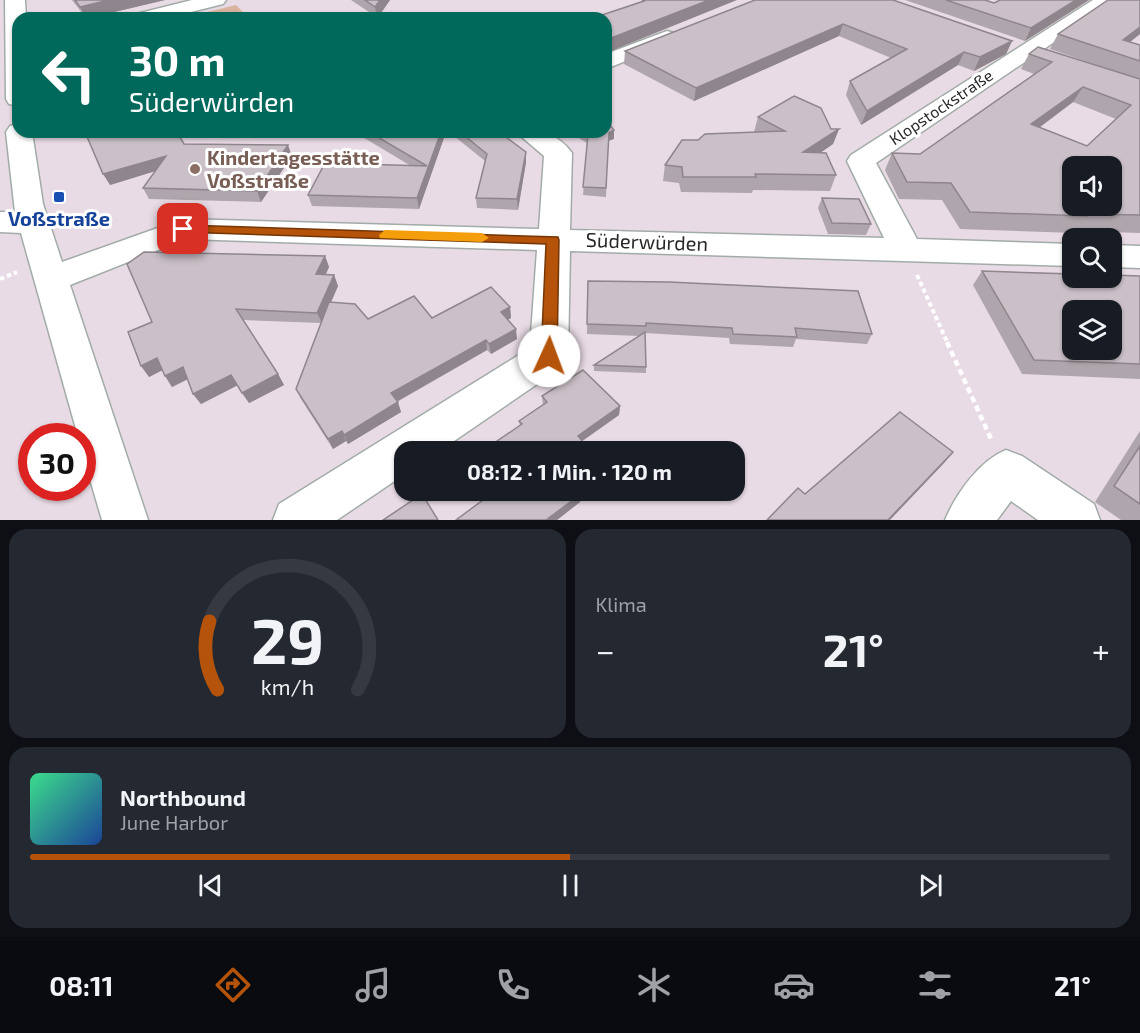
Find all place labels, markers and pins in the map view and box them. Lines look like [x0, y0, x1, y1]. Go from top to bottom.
place label: Kindertagesstätte Voßstraße [207, 145, 380, 192]
marker: Kindertagesstätte Voßstraße [188, 162, 202, 176]
marker: Voßstraße [52, 190, 66, 204]
pin [157, 203, 208, 254]
place label: Voßstraße [8, 206, 110, 230]

